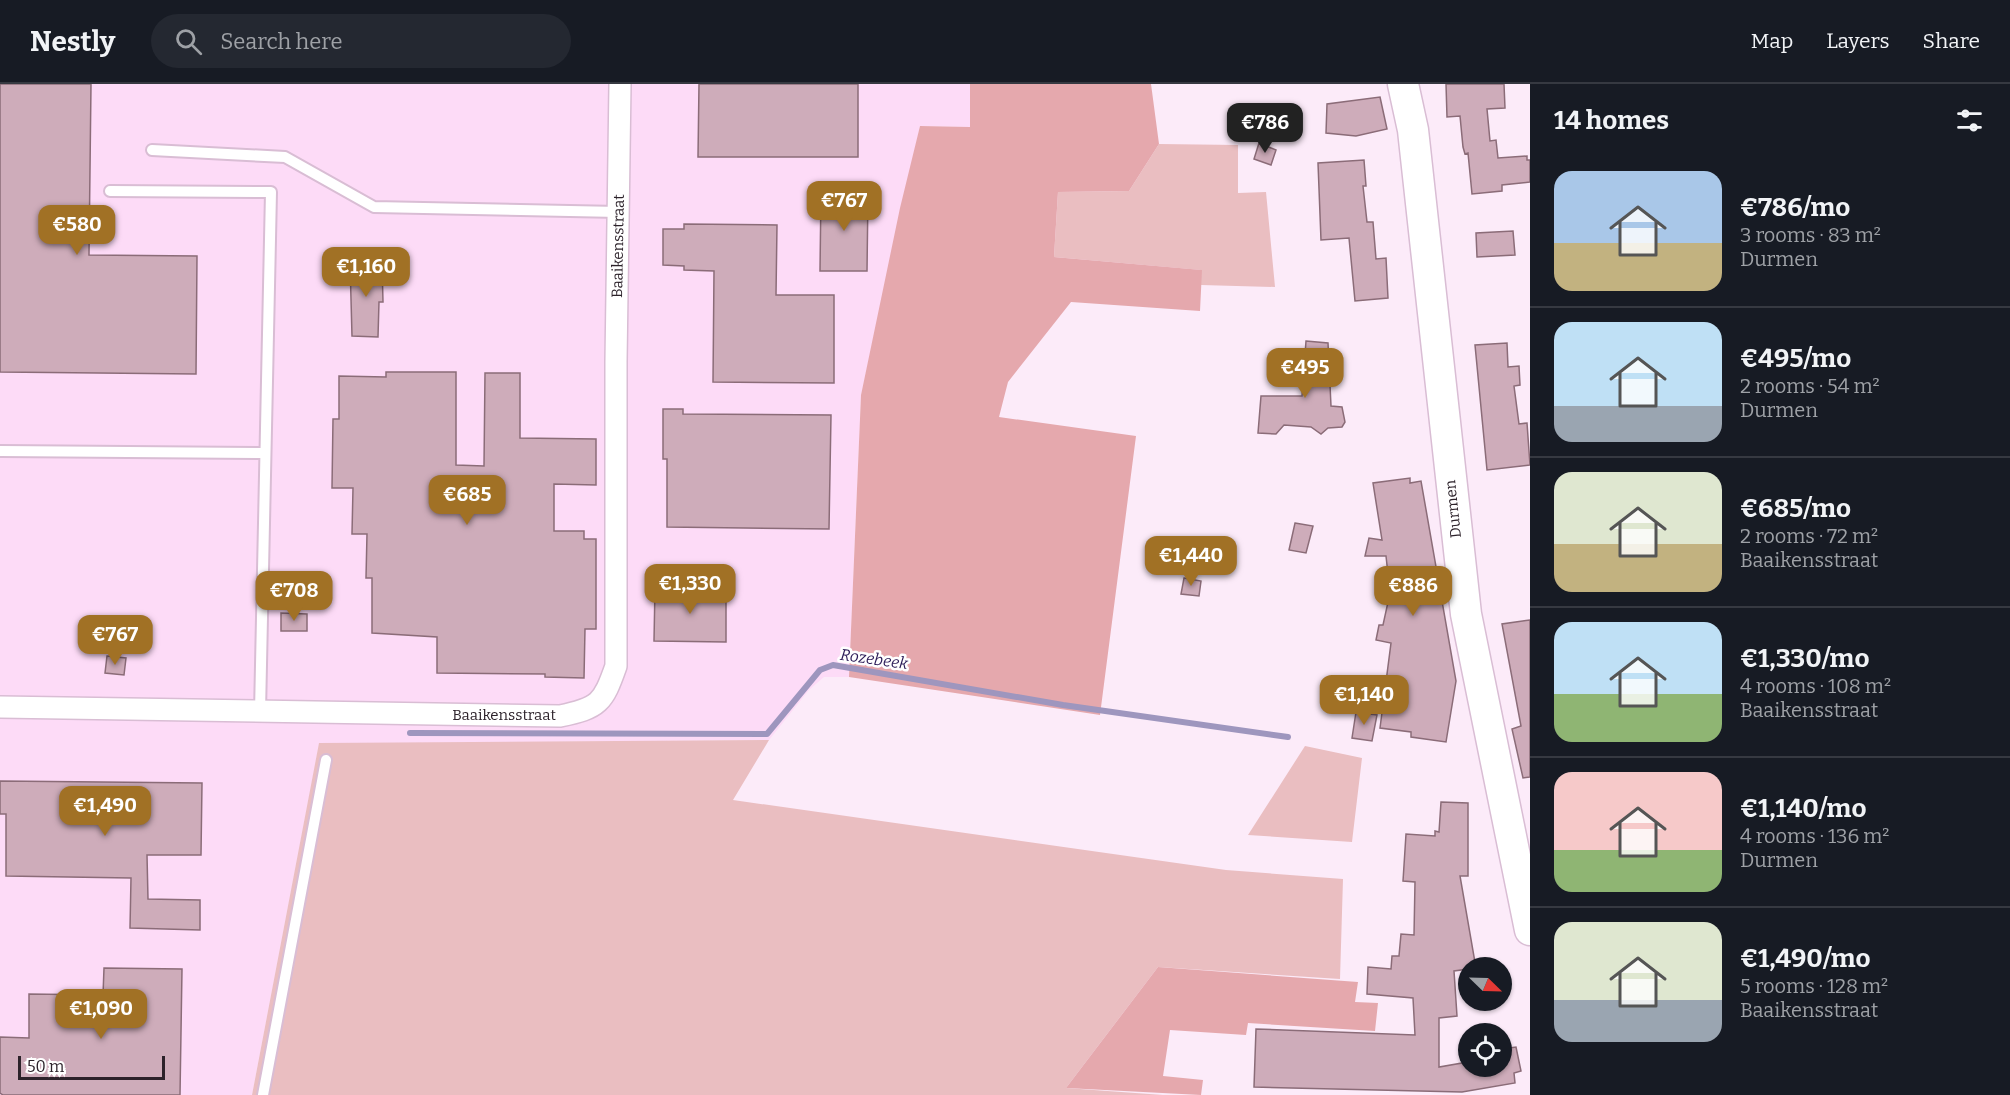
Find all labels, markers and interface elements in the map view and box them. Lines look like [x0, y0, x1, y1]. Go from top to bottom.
search box [151, 14, 571, 68]
text: Nestly [30, 25, 115, 58]
icon: search [172, 25, 205, 58]
text: Search here [220, 28, 342, 55]
text: Map [1751, 28, 1793, 54]
text: Layers [1826, 28, 1890, 54]
text: Share [1923, 28, 1980, 54]
pin: €786 [1229, 103, 1301, 154]
icon: filters [1953, 104, 1986, 137]
text: 14 homes [1554, 105, 1669, 136]
text: €786 [1241, 110, 1289, 134]
pin: €767 [808, 181, 880, 232]
text: €767 [821, 188, 867, 212]
text: €786/mo [1740, 192, 1850, 223]
street label: Baaikensstraat [608, 193, 628, 298]
icon: home [1602, 195, 1674, 267]
pin: €580 [41, 205, 113, 256]
text: €580 [52, 212, 102, 236]
text: 3 rooms · 83 m² [1740, 223, 1881, 247]
pin: €1,160 [317, 247, 415, 298]
text: Durmen [1740, 247, 1818, 271]
text: €1,160 [336, 254, 396, 278]
text: €495/mo [1740, 343, 1851, 374]
icon: home [1602, 346, 1674, 418]
pin: €495 [1269, 348, 1341, 399]
text: €495 [1281, 355, 1329, 379]
text: 2 rooms · 54 m² [1740, 374, 1880, 398]
text: Durmen [1740, 398, 1818, 422]
pin: €685 [431, 475, 503, 526]
street label: Durmen [1441, 479, 1465, 539]
text: €685 [443, 482, 491, 506]
text: €685/mo [1740, 493, 1851, 524]
icon: home [1602, 496, 1674, 568]
text: 2 rooms · 72 m² [1740, 524, 1878, 548]
pin: €1,440 [1142, 536, 1240, 587]
text: €1,440 [1159, 543, 1223, 567]
text: Baaikensstraat [1740, 548, 1878, 572]
pin: €1,330 [641, 564, 739, 615]
pin: €886 [1377, 566, 1449, 617]
pin: €708 [258, 571, 330, 622]
text: €1,330 [659, 571, 721, 595]
text: €886 [1388, 573, 1438, 597]
text: €708 [270, 578, 318, 602]
pin: €767 [79, 615, 151, 666]
text: €767 [92, 622, 138, 646]
text: €1,330/mo [1740, 643, 1869, 674]
water label: Rozebeek [839, 645, 910, 673]
icon: home [1602, 646, 1674, 718]
text: 4 rooms · 108 m² [1740, 674, 1891, 698]
pin: €1,140 [1315, 675, 1413, 726]
text: €1,140 [1334, 682, 1394, 706]
text: Baaikensstraat [1740, 698, 1878, 722]
street label: Baaikensstraat [452, 706, 556, 724]
pin: €1,490 [56, 786, 154, 837]
text: €1,490 [73, 793, 137, 817]
text: €1,140/mo [1740, 793, 1866, 824]
icon: home [1602, 796, 1674, 868]
text: 4 rooms · 136 m² [1740, 824, 1889, 848]
text: Durmen [1740, 848, 1818, 872]
text: €1,490/mo [1740, 943, 1871, 974]
icon: home [1602, 946, 1674, 1018]
north arrow [1458, 957, 1512, 1011]
map controls [1458, 957, 1512, 1077]
text: 5 rooms · 128 m² [1740, 974, 1888, 998]
pin: €1,090 [52, 989, 150, 1040]
text: €1,090 [69, 996, 133, 1020]
text: Baaikensstraat [1740, 998, 1878, 1022]
button: locate [1458, 1023, 1512, 1077]
scale bar [18, 1053, 165, 1080]
text: 50 m [27, 1057, 64, 1076]

